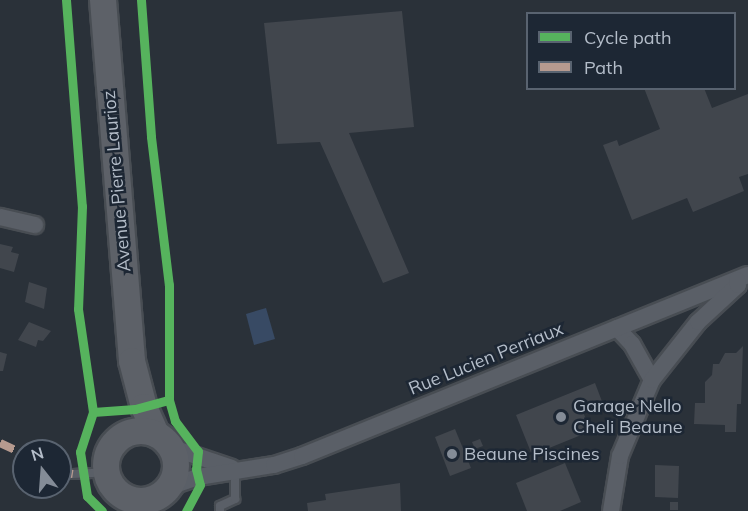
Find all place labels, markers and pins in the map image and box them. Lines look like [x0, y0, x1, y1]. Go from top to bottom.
place label: Garage Nello Cheli Beaune [573, 396, 682, 438]
marker: Garage Nello Cheli Beaune [554, 410, 568, 424]
place label: Beaune Piscines [464, 443, 600, 465]
marker: Beaune Piscines [445, 447, 459, 461]

